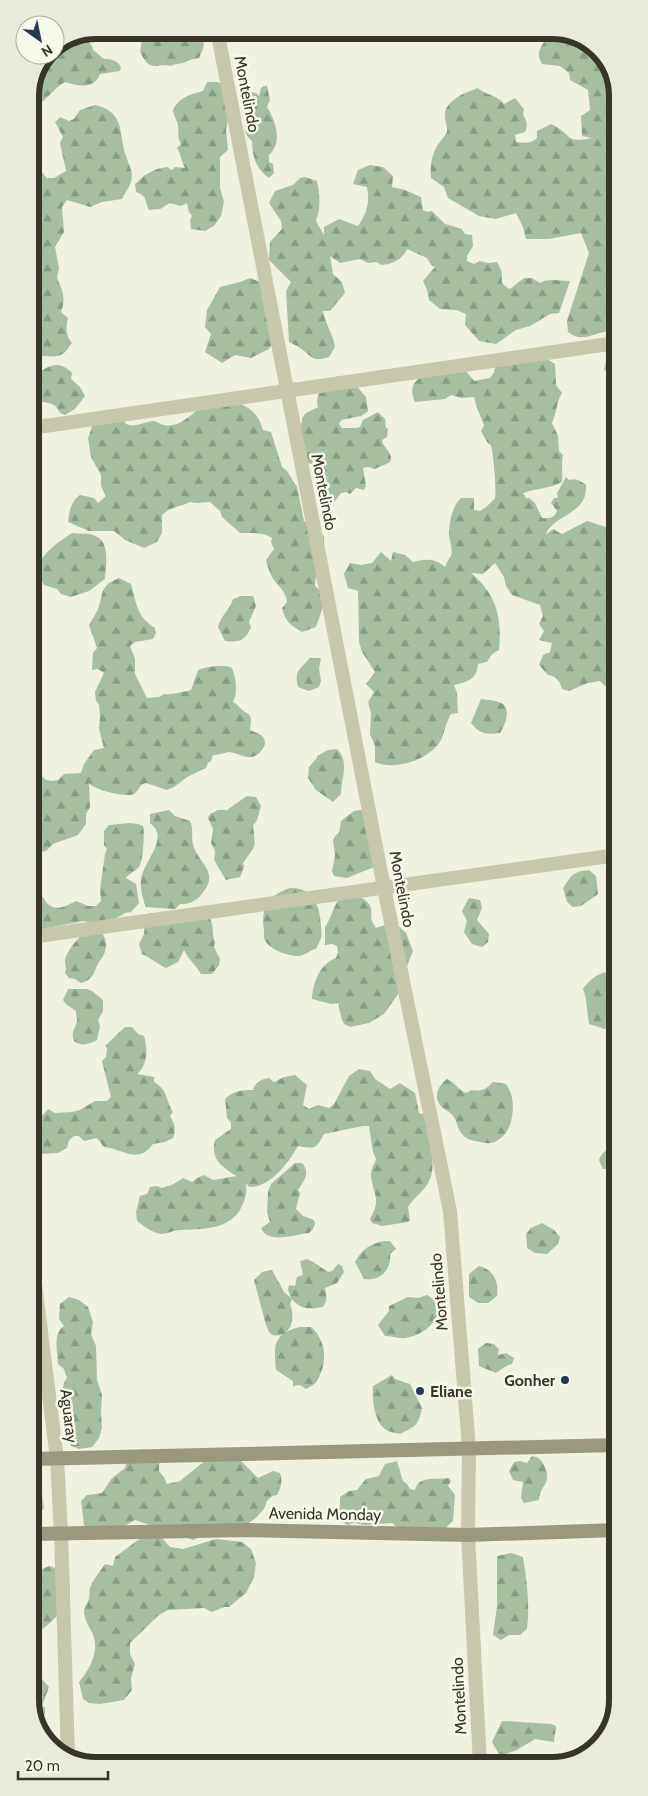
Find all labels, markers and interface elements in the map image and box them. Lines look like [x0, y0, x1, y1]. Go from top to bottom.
north arrow [15, 15, 65, 65]
text: N [38, 41, 56, 61]
street label: Montelindo [230, 54, 264, 134]
street label: Montelindo [307, 452, 341, 532]
street label: Montelindo [385, 849, 419, 929]
street label: Montelindo [426, 1252, 452, 1332]
place label: Gonher [504, 1371, 556, 1390]
marker: Gonher [559, 1374, 571, 1386]
place label: Eliane [430, 1382, 472, 1401]
marker: Eliane [414, 1385, 426, 1397]
street label: Aguaray [56, 1388, 82, 1444]
street label: Avenida Monday [269, 1504, 381, 1524]
street label: Montelindo [447, 1656, 471, 1735]
scale bar [18, 1748, 108, 1780]
text: 20 m [25, 1757, 60, 1775]

